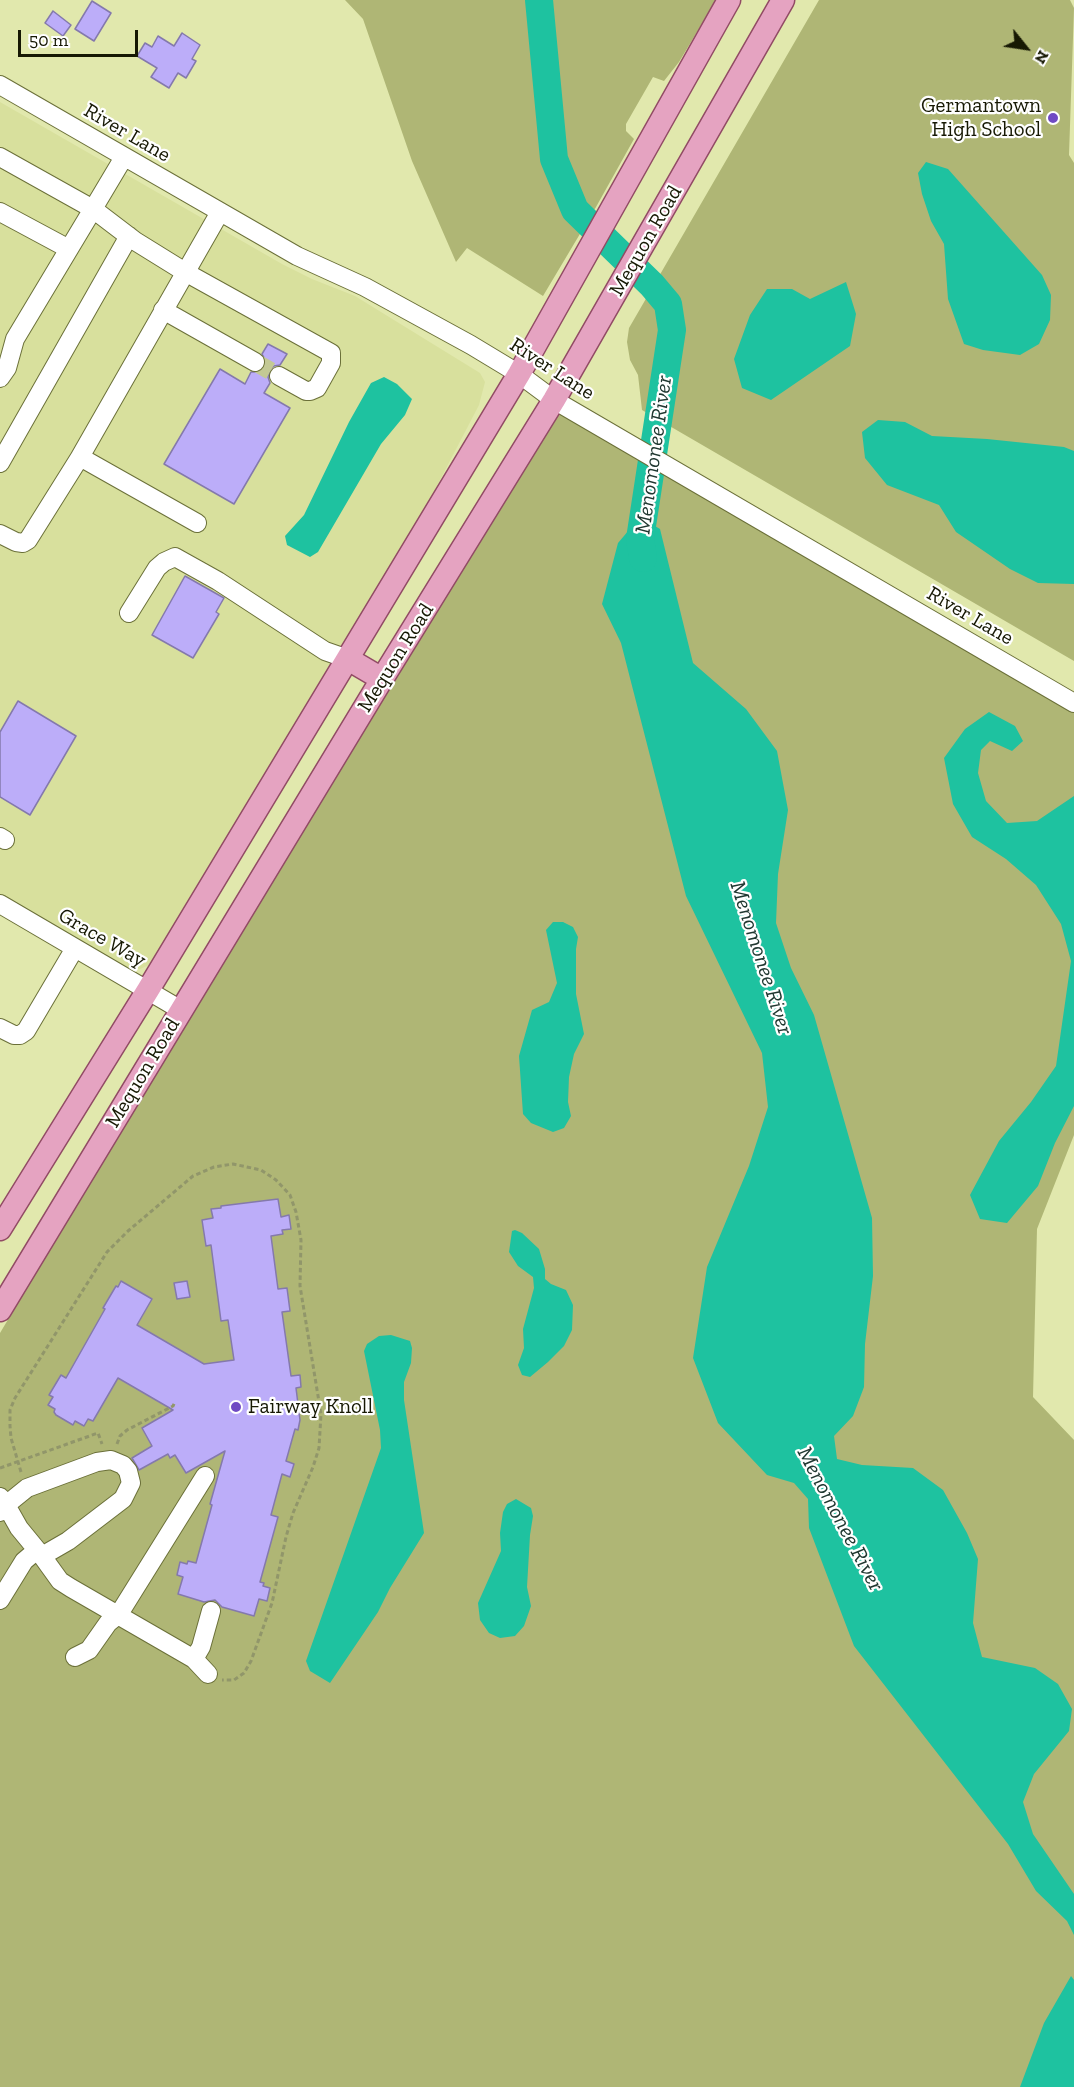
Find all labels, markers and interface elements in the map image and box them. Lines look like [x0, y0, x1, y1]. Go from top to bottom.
scale bar [21, 18, 141, 56]
north arrow [996, 18, 1056, 78]
text: 50 m [29, 29, 68, 51]
text: N [1031, 47, 1053, 67]
place label: Germantown High School [921, 93, 1041, 143]
street label: River Lane [79, 98, 175, 168]
marker: Germantown High School [1046, 111, 1060, 125]
street label: Mequon Road [604, 181, 688, 301]
street label: River Lane [505, 332, 599, 406]
water label: Menomonee River [630, 374, 678, 536]
street label: River Lane [922, 581, 1018, 651]
street label: Mequon Road [353, 599, 439, 717]
water label: Menomonee River [724, 878, 798, 1038]
street label: Grace Way [54, 903, 150, 973]
street label: Mequon Road [100, 1014, 186, 1132]
place label: Fairway Knoll [248, 1394, 373, 1420]
marker: Fairway Knoll [229, 1400, 243, 1414]
water label: Menomonee River [791, 1442, 889, 1596]

